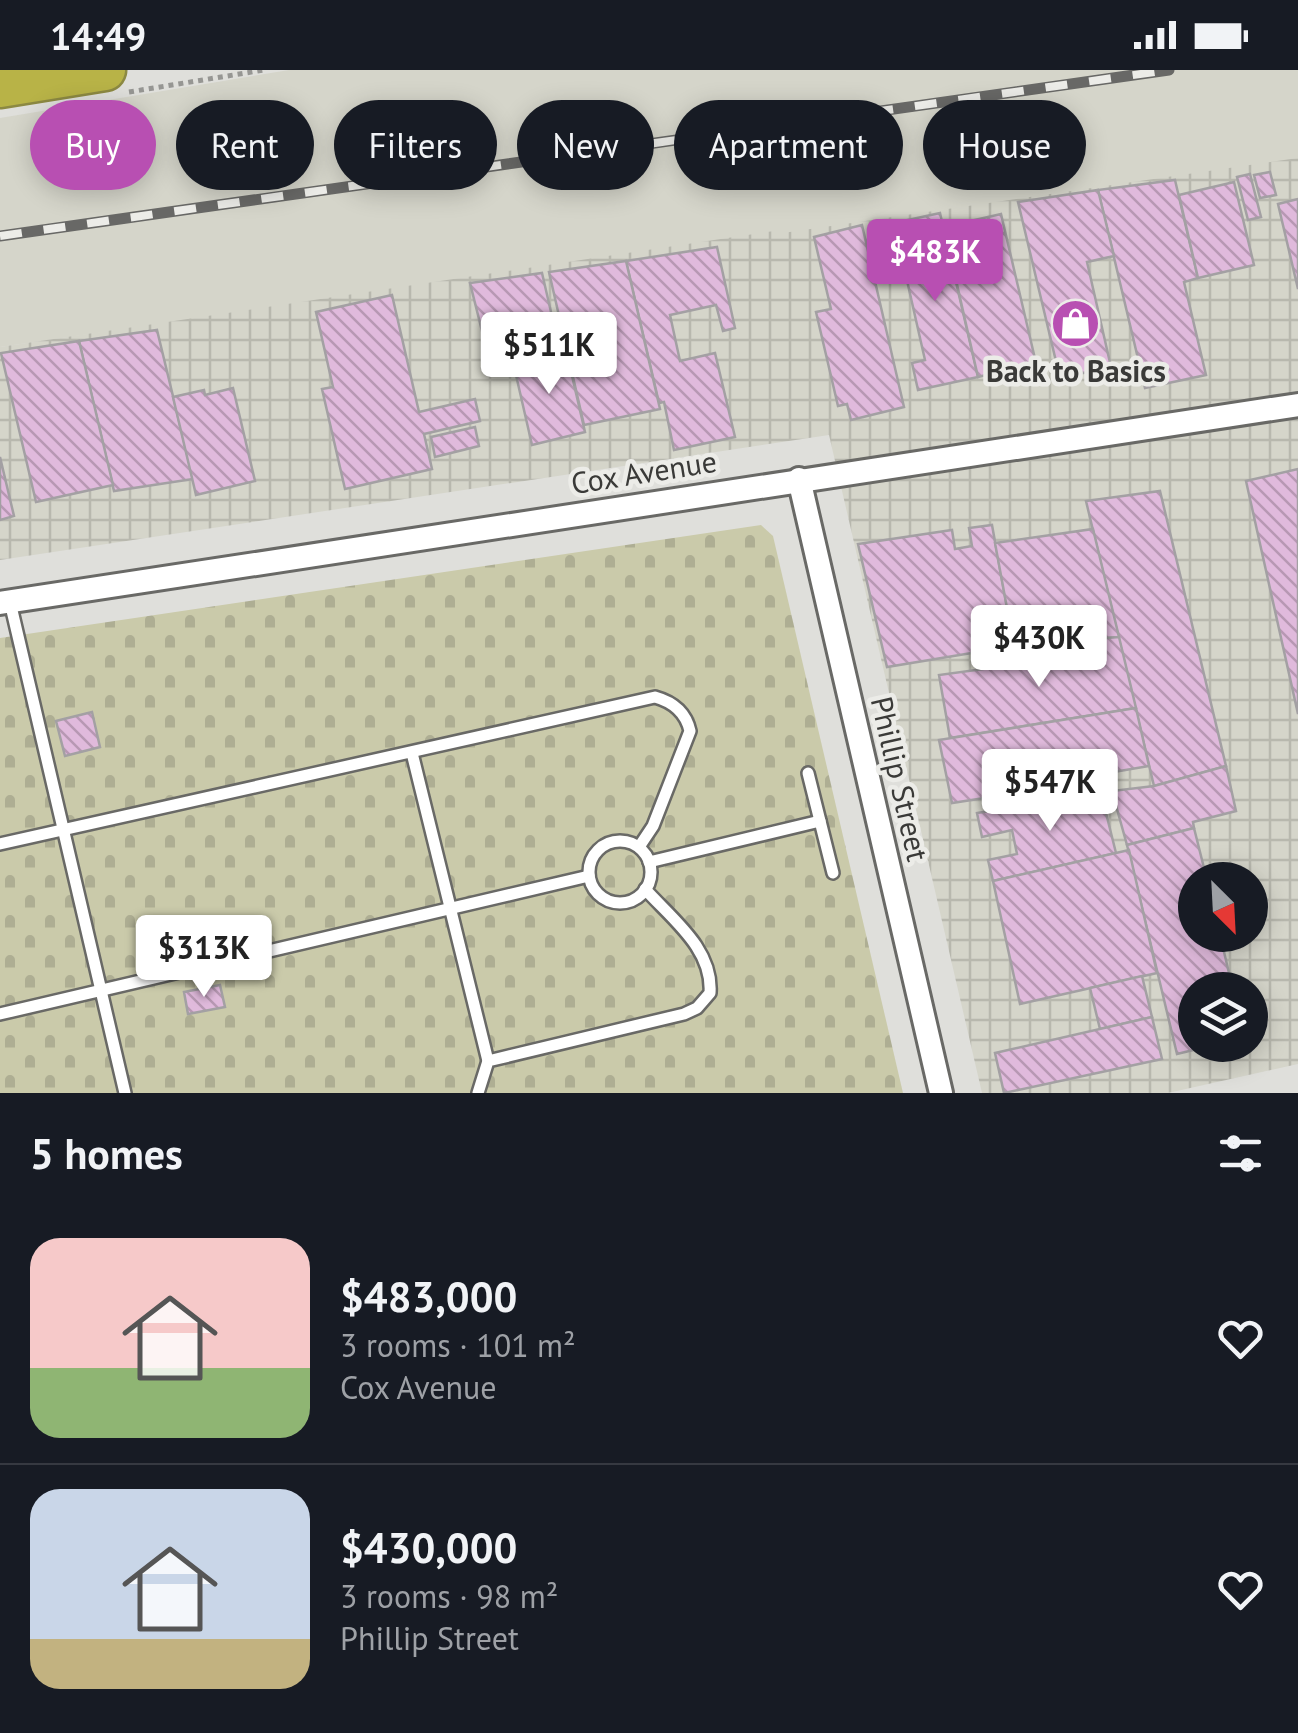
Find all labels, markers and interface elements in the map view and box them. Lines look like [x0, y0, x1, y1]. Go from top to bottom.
text: 14:49 [50, 11, 146, 60]
chip: Buy [30, 100, 156, 190]
chip: Rent [176, 100, 314, 190]
chip: Filters [334, 100, 497, 190]
chip: New [517, 100, 654, 190]
chip: Apartment [674, 100, 903, 190]
chip: House [923, 100, 1086, 190]
pin: $483K [865, 219, 1005, 304]
text: $483K [889, 230, 981, 272]
shop icon: Back to Basics [1050, 297, 1102, 349]
pin: $511K [479, 312, 619, 397]
text: $511K [503, 323, 595, 365]
place label: Back to Basics [986, 351, 1166, 390]
street label: Cox Avenue [568, 441, 719, 502]
pin: $430K [969, 605, 1109, 690]
text: $430K [993, 616, 1085, 658]
street label: Phillip Street [863, 693, 938, 865]
pin: $547K [980, 749, 1120, 834]
text: $547K [1004, 760, 1096, 802]
north arrow [1178, 862, 1268, 952]
map controls [1178, 862, 1268, 1062]
pin: $313K [134, 915, 274, 1000]
text: $313K [158, 926, 250, 968]
button: layers [1178, 972, 1268, 1062]
text: 5 homes [30, 1126, 183, 1181]
icon: filters [1213, 1126, 1268, 1181]
text: $483,000 [340, 1269, 517, 1324]
icon: home [110, 1278, 230, 1398]
icon: heart [1213, 1311, 1268, 1366]
text: 3 rooms · 101 m² [340, 1324, 576, 1366]
text: Cox Avenue [340, 1366, 497, 1408]
text: $430,000 [340, 1520, 517, 1575]
icon: home [110, 1529, 230, 1649]
icon: heart [1213, 1562, 1268, 1617]
text: 3 rooms · 98 m² [340, 1575, 558, 1617]
text: Phillip Street [340, 1617, 519, 1659]

